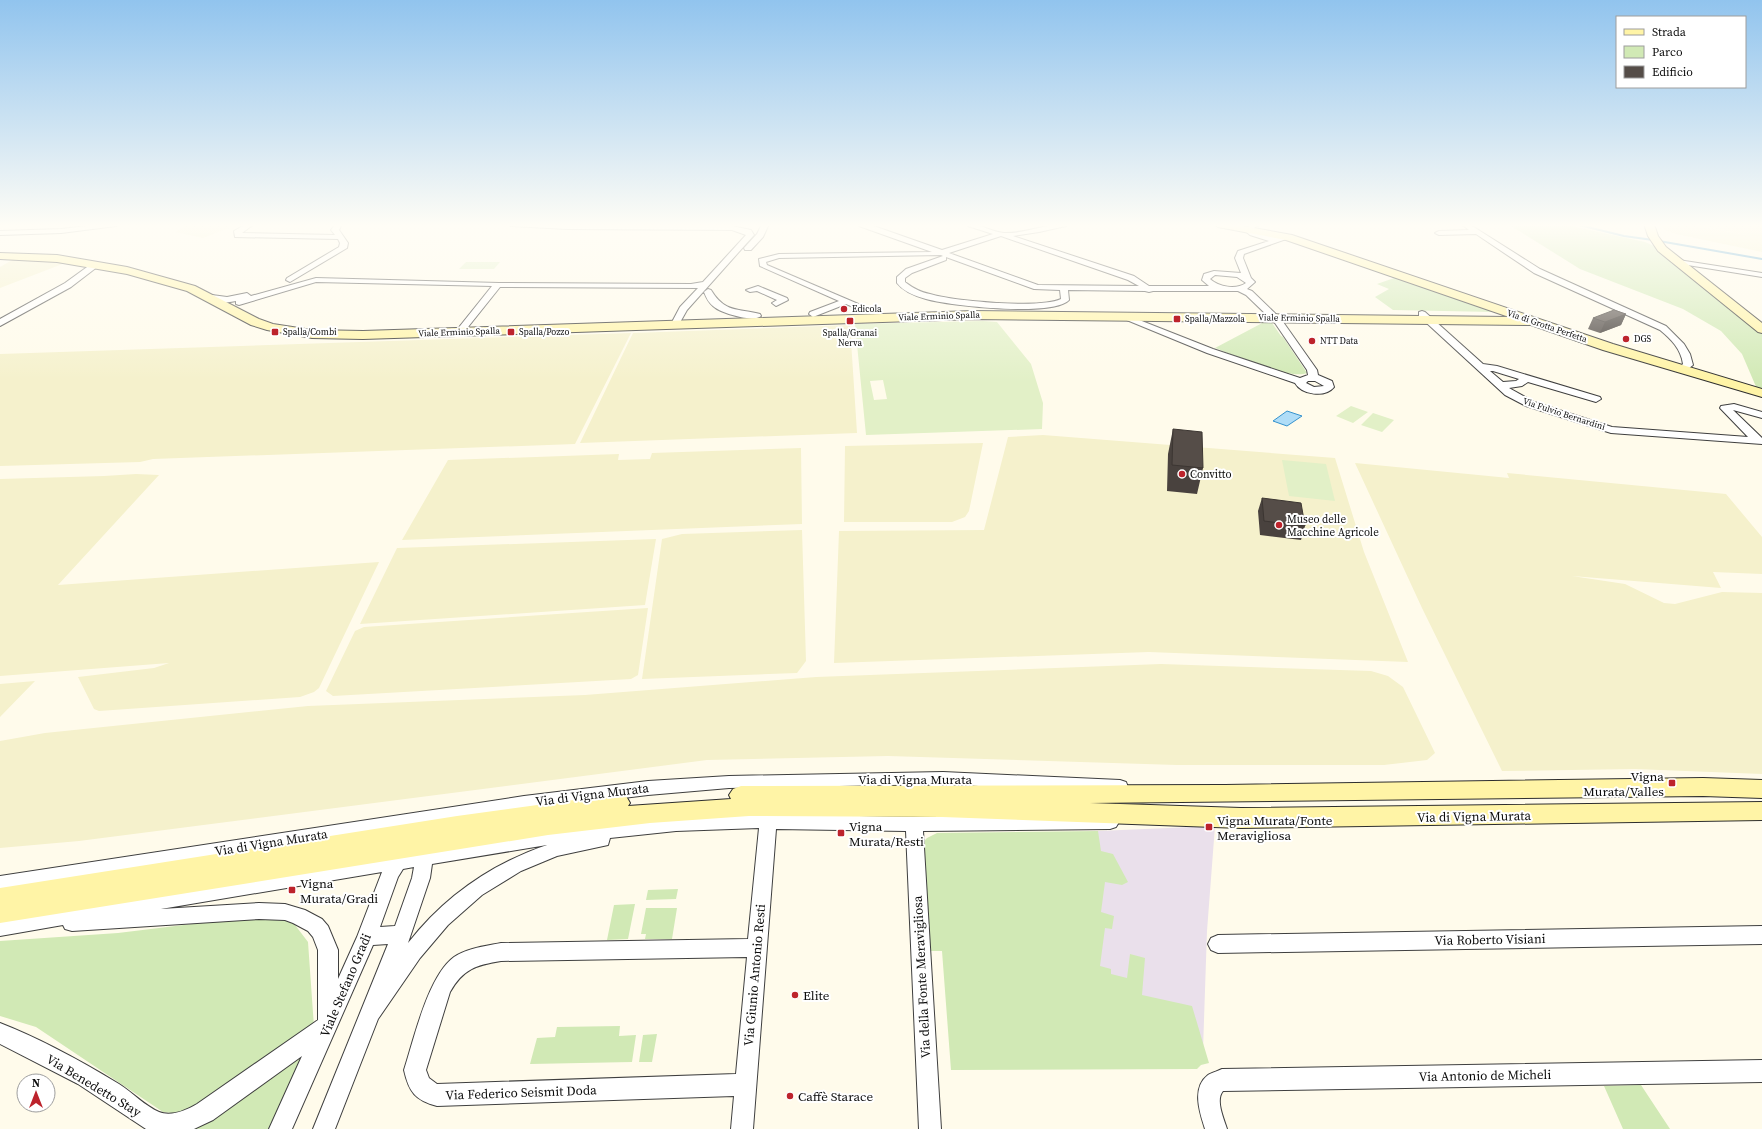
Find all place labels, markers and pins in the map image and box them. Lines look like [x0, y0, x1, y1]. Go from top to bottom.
place label: Edicola [852, 303, 882, 315]
marker: Edicola [839, 304, 849, 314]
place label: Spalla/Mazzola [1185, 313, 1245, 325]
marker: Spalla/Mazzola [1172, 314, 1182, 324]
marker: Spalla/Granai Nerva [845, 316, 855, 326]
place label: Spalla/Combi [283, 326, 337, 338]
place label: Spalla/Pozzo [519, 326, 569, 338]
marker: Spalla/Combi [270, 327, 280, 337]
marker: Spalla/Pozzo [506, 327, 516, 337]
place label: Spalla/Granai Nerva [823, 327, 877, 349]
place label: DGS [1634, 333, 1652, 345]
marker: DGS [1621, 334, 1631, 344]
place label: NTT Data [1320, 335, 1358, 347]
marker: NTT Data [1307, 336, 1317, 346]
place label: Convitto [1190, 467, 1231, 482]
marker: Convitto [1177, 469, 1187, 479]
place label: Museo delle Macchine Agricole [1287, 512, 1379, 540]
marker: Museo delle Macchine Agricole [1274, 520, 1284, 530]
place label: Vigna Murata/Valles [1583, 768, 1664, 800]
marker: Vigna Murata/Valles [1667, 778, 1677, 788]
place label: Vigna Murata/Fonte Meravigliosa [1217, 812, 1333, 844]
place label: Vigna Murata/Resti [849, 818, 924, 850]
marker: Vigna Murata/Fonte Meravigliosa [1204, 822, 1214, 832]
marker: Vigna Murata/Resti [836, 828, 846, 838]
place label: Vigna Murata/Gradi [300, 875, 378, 907]
marker: Vigna Murata/Gradi [287, 885, 297, 895]
place label: Elite [803, 987, 830, 1004]
marker: Elite [790, 990, 800, 1000]
place label: Caffè Starace [798, 1088, 873, 1105]
marker: Caffè Starace [785, 1091, 795, 1101]

